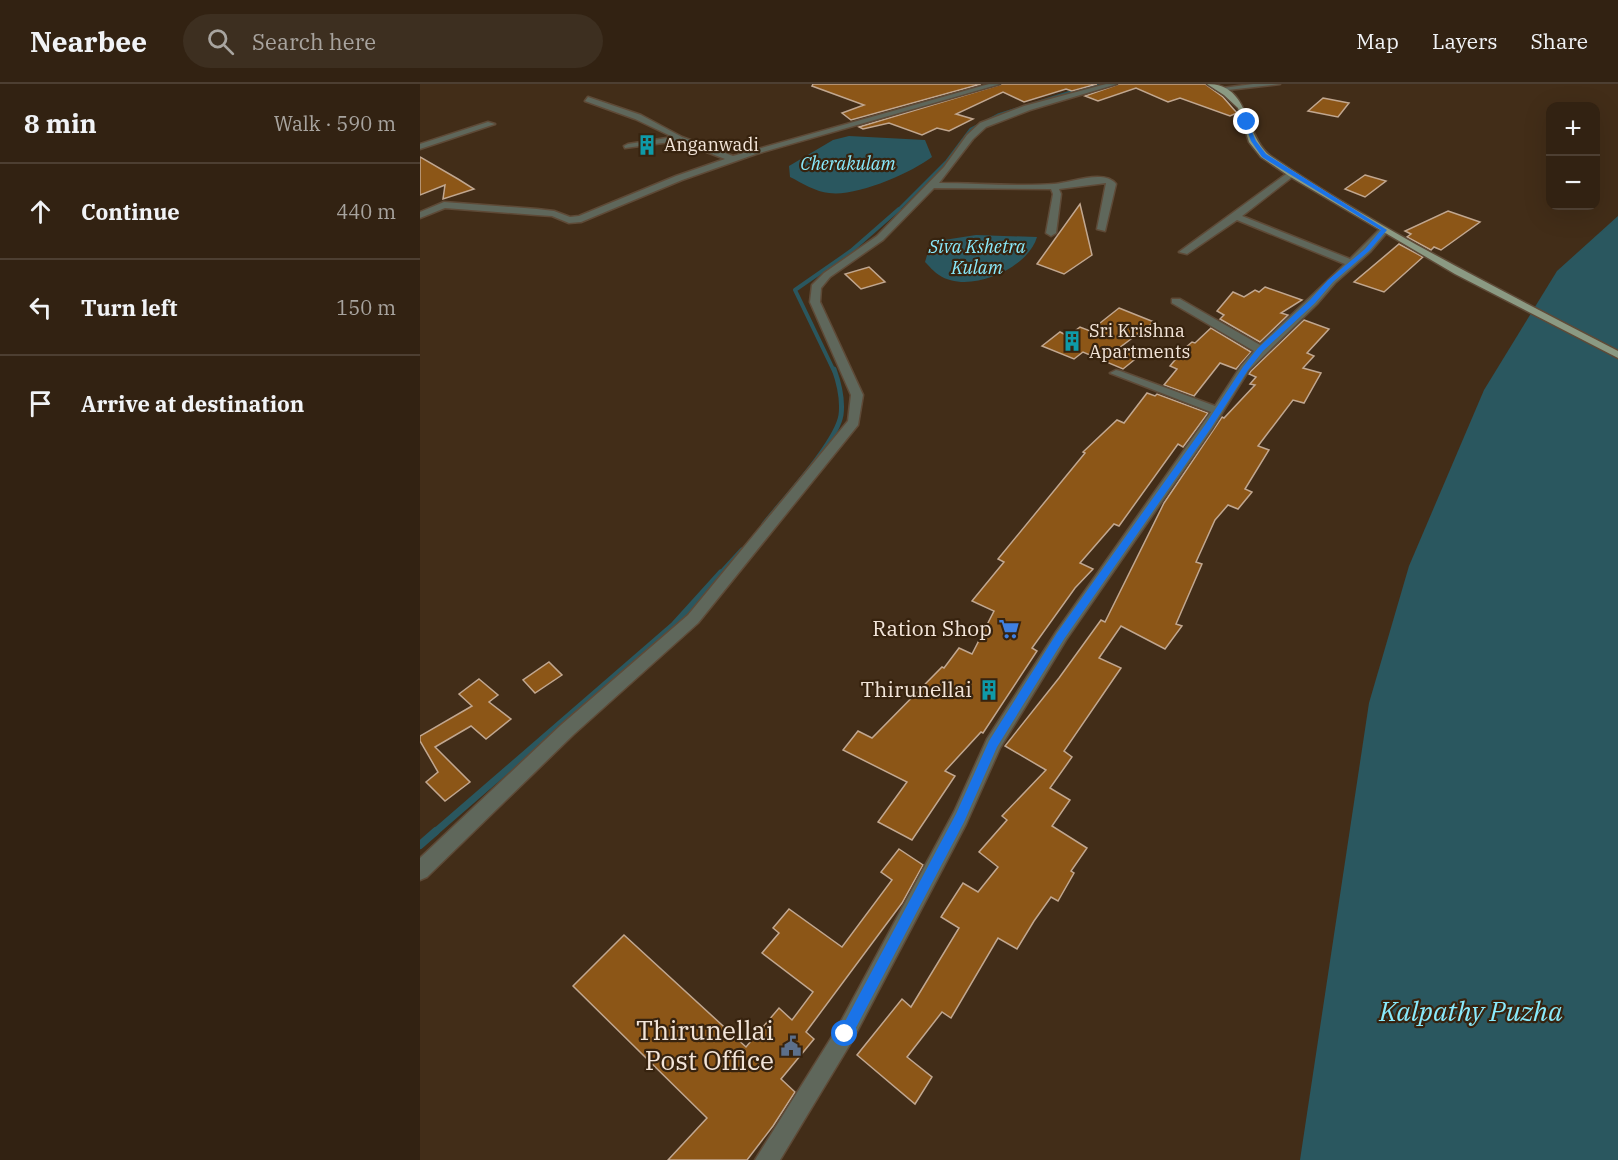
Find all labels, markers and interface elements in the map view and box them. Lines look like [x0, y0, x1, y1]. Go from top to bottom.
search box [183, 14, 603, 68]
text: Nearbee [30, 23, 147, 60]
icon: search [204, 25, 237, 58]
text: Search here [252, 27, 376, 56]
text: Map [1356, 27, 1399, 55]
text: Layers [1432, 27, 1498, 55]
text: Share [1531, 27, 1588, 55]
map controls [1546, 102, 1600, 210]
button: + [1546, 102, 1600, 156]
text: 8 min [24, 106, 97, 140]
route end [1233, 108, 1259, 134]
text: Walk · 590 m [274, 110, 396, 137]
building icon: Anganwadi [635, 133, 659, 157]
place label: Anganwadi [664, 133, 759, 156]
water label: Cherakulam [800, 152, 896, 175]
button: − [1546, 156, 1600, 210]
icon: ahead [24, 195, 57, 228]
text: Continue [81, 197, 180, 226]
text: 440 m [336, 198, 396, 225]
water label: Siva Kshetra Kulam [927, 235, 1026, 279]
icon: left [24, 291, 57, 324]
text: Turn left [81, 293, 177, 322]
text: 150 m [336, 294, 396, 321]
place label: Sri Krishna Apartments [1089, 319, 1190, 363]
building icon: Sri Krishna Apartments [1060, 329, 1084, 353]
icon: arrive [24, 387, 57, 420]
text: Arrive at destination [81, 389, 304, 418]
place label: Ration Shop [872, 614, 992, 642]
supermarket icon: Ration Shop [997, 617, 1021, 641]
place label: Thirunellai [861, 675, 972, 703]
building icon: Thirunellai [977, 678, 1001, 702]
water label: Kalpathy Puzha [1378, 993, 1563, 1028]
place label: Thirunellai Post Office [636, 1013, 774, 1077]
route start [831, 1020, 857, 1046]
public building icon: Thirunellai Post Office [779, 1034, 803, 1058]

